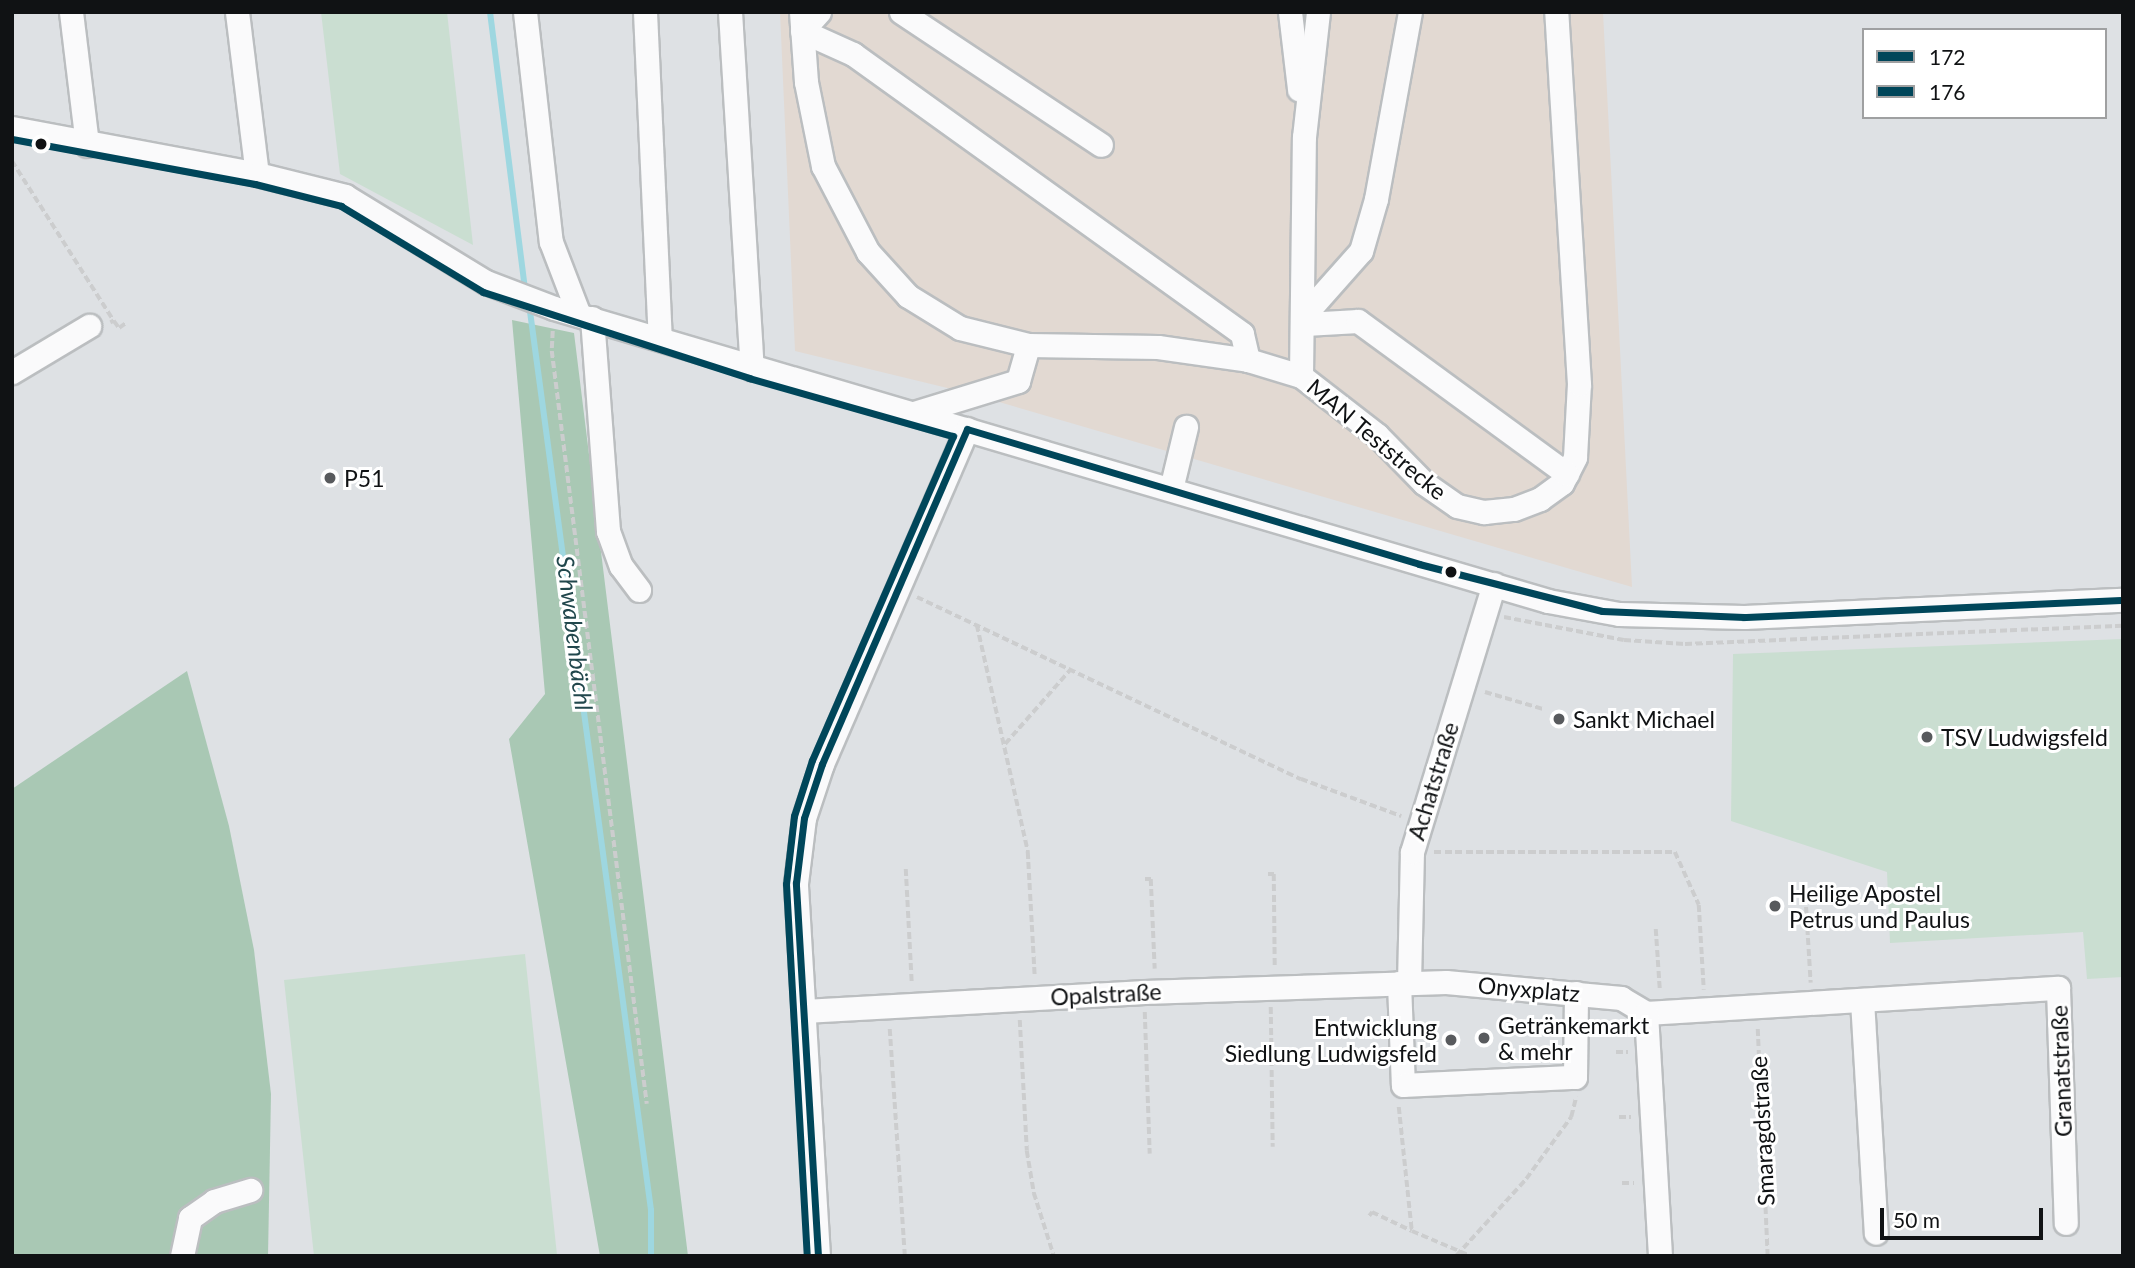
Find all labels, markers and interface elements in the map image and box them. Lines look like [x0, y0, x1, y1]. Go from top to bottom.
legend [1862, 28, 2107, 119]
text: 172 [1929, 44, 1966, 69]
text: 176 [1929, 79, 1966, 104]
unlabelled marker [34, 137, 48, 151]
street label: MAN Teststrecke [1302, 373, 1452, 505]
place label: P51 [344, 464, 384, 492]
marker: P51 [322, 470, 338, 486]
water label: Schwabenbächl [551, 554, 599, 712]
unlabelled marker [1444, 565, 1458, 579]
place label: Sankt Michael [1573, 705, 1715, 733]
marker: Sankt Michael [1551, 711, 1567, 727]
street label: Achatstraße [1402, 719, 1464, 843]
place label: TSV Ludwigsfeld [1941, 723, 2109, 751]
marker: TSV Ludwigsfeld [1919, 729, 1935, 745]
place label: Heilige Apostel Petrus und Paulus [1789, 879, 1970, 933]
marker: Heilige Apostel Petrus und Paulus [1767, 898, 1783, 914]
street label: Onyxplatz [1477, 971, 1581, 1007]
street label: Opalstraße [1050, 977, 1162, 1011]
street label: Granatstraße [2045, 1005, 2077, 1137]
place label: Getränkemarkt & mehr [1498, 1011, 1649, 1065]
place label: Entwicklung Siedlung Ludwigsfeld [1225, 1013, 1437, 1067]
marker: Getränkemarkt & mehr [1476, 1030, 1492, 1046]
marker: Entwicklung Siedlung Ludwigsfeld [1443, 1032, 1459, 1048]
street label: Smaragdstraße [1744, 1055, 1780, 1207]
scale bar [1883, 1194, 2046, 1238]
text: 50 m [1893, 1207, 1940, 1232]

